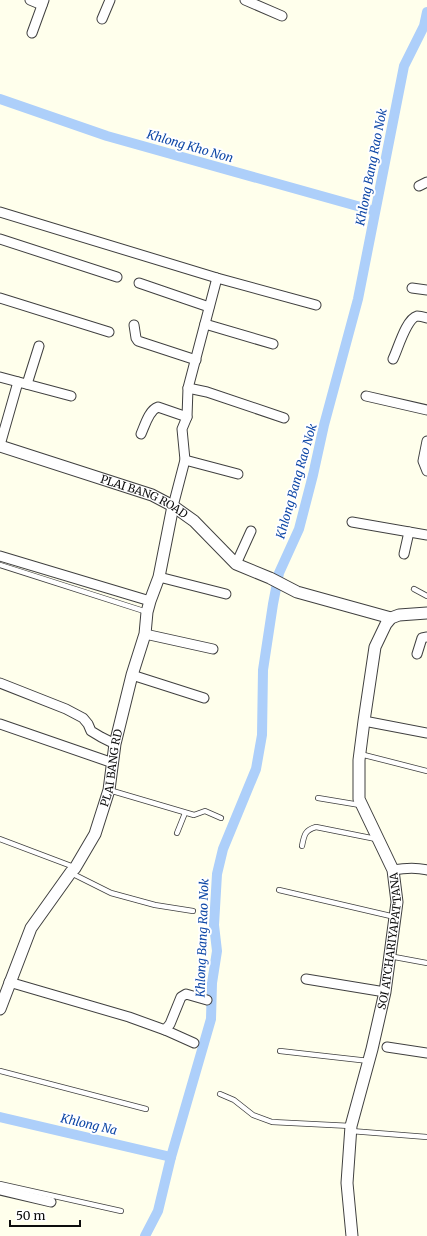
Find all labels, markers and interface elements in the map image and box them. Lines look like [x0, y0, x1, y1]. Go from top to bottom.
water label: Khlong Bang Rao Nok [352, 107, 390, 228]
water label: Khlong Kho Non [144, 126, 235, 165]
water label: Khlong Bang Rao Nok [272, 421, 320, 541]
street label: PLAI BANG ROAD [99, 472, 191, 521]
street label: PLAI BANG RD [97, 728, 125, 809]
street label: SOI ATCHARIYAPATTANA [374, 871, 404, 1011]
water label: Khlong Bang Rao Nok [192, 878, 212, 999]
water label: Khlong Na [58, 1110, 119, 1138]
scale bar [10, 1202, 80, 1228]
text: 50 m [16, 1208, 45, 1223]

